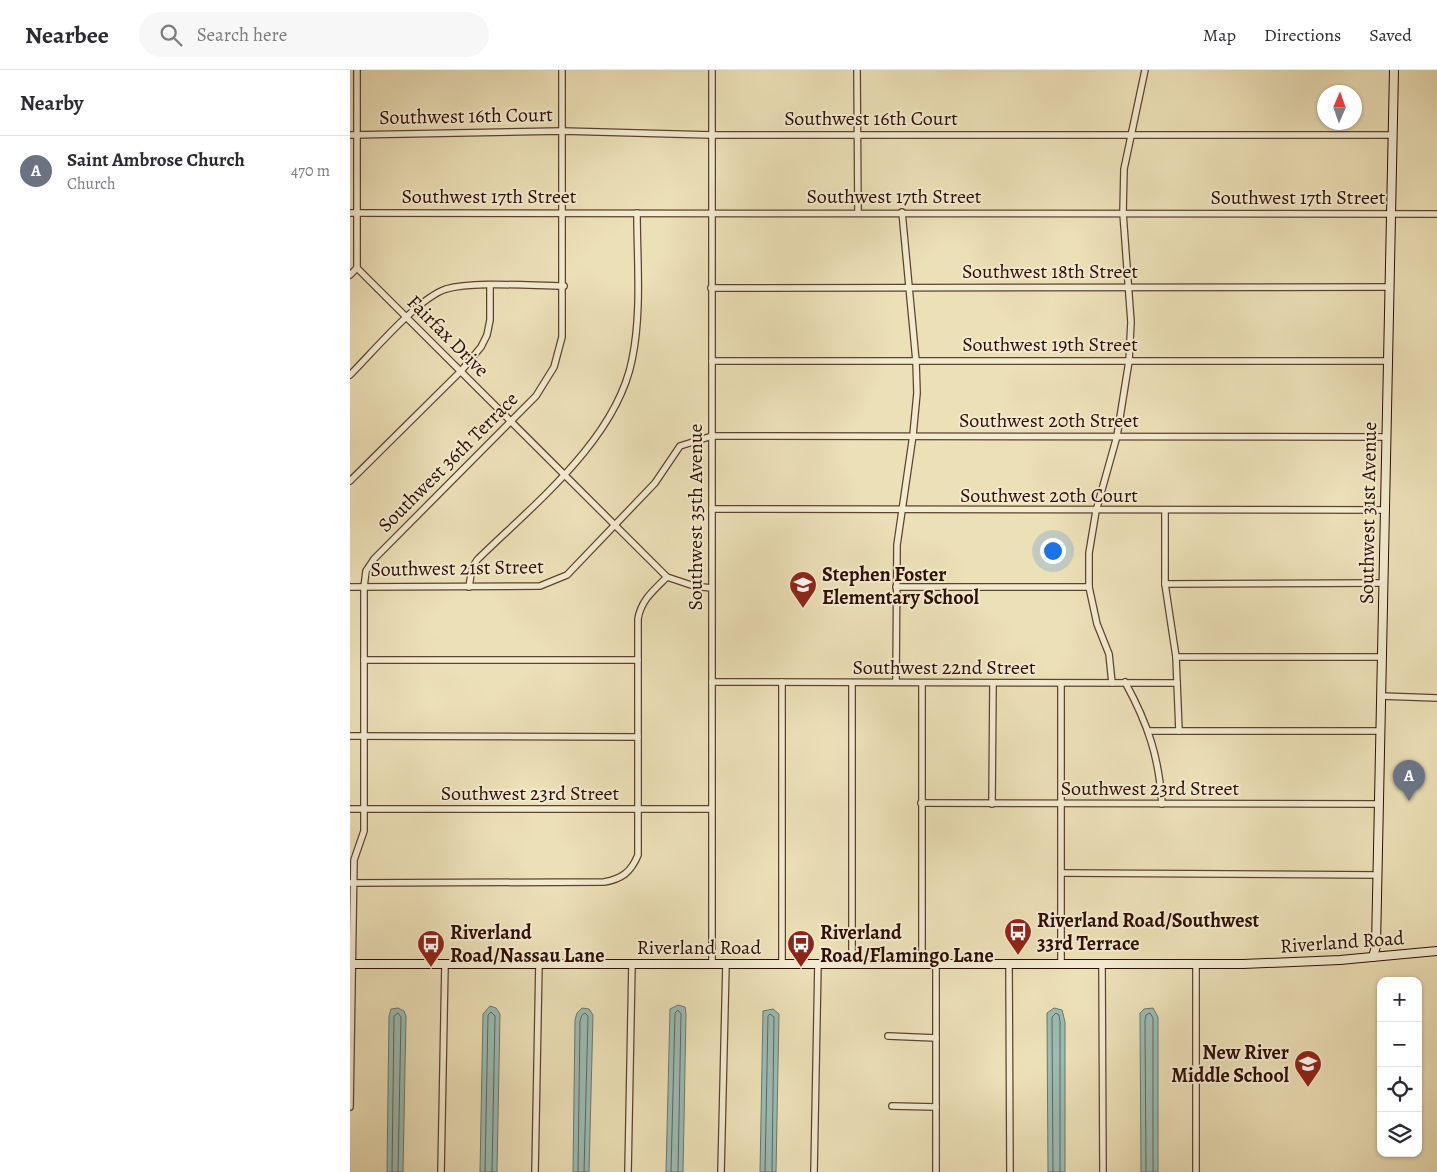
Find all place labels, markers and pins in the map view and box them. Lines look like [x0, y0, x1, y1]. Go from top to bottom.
place label: Stephen Foster Elementary School [822, 561, 980, 611]
school or university icon: Stephen Foster Elementary School [788, 570, 818, 609]
pin: A [1393, 760, 1425, 801]
place label: Riverland Road/Southwest 33rd Terrace [1037, 907, 1260, 957]
bus stop icon: Riverland Road/Southwest 33rd Terrace [1003, 917, 1033, 956]
place label: Riverland Road/Nassau Lane [450, 919, 605, 969]
place label: Riverland Road/Flamingo Lane [820, 919, 994, 969]
bus stop icon: Riverland Road/Nassau Lane [416, 929, 446, 968]
bus stop icon: Riverland Road/Flamingo Lane [786, 929, 816, 968]
place label: New River Middle School [1171, 1039, 1290, 1089]
school or university icon: New River Middle School [1293, 1049, 1323, 1088]

